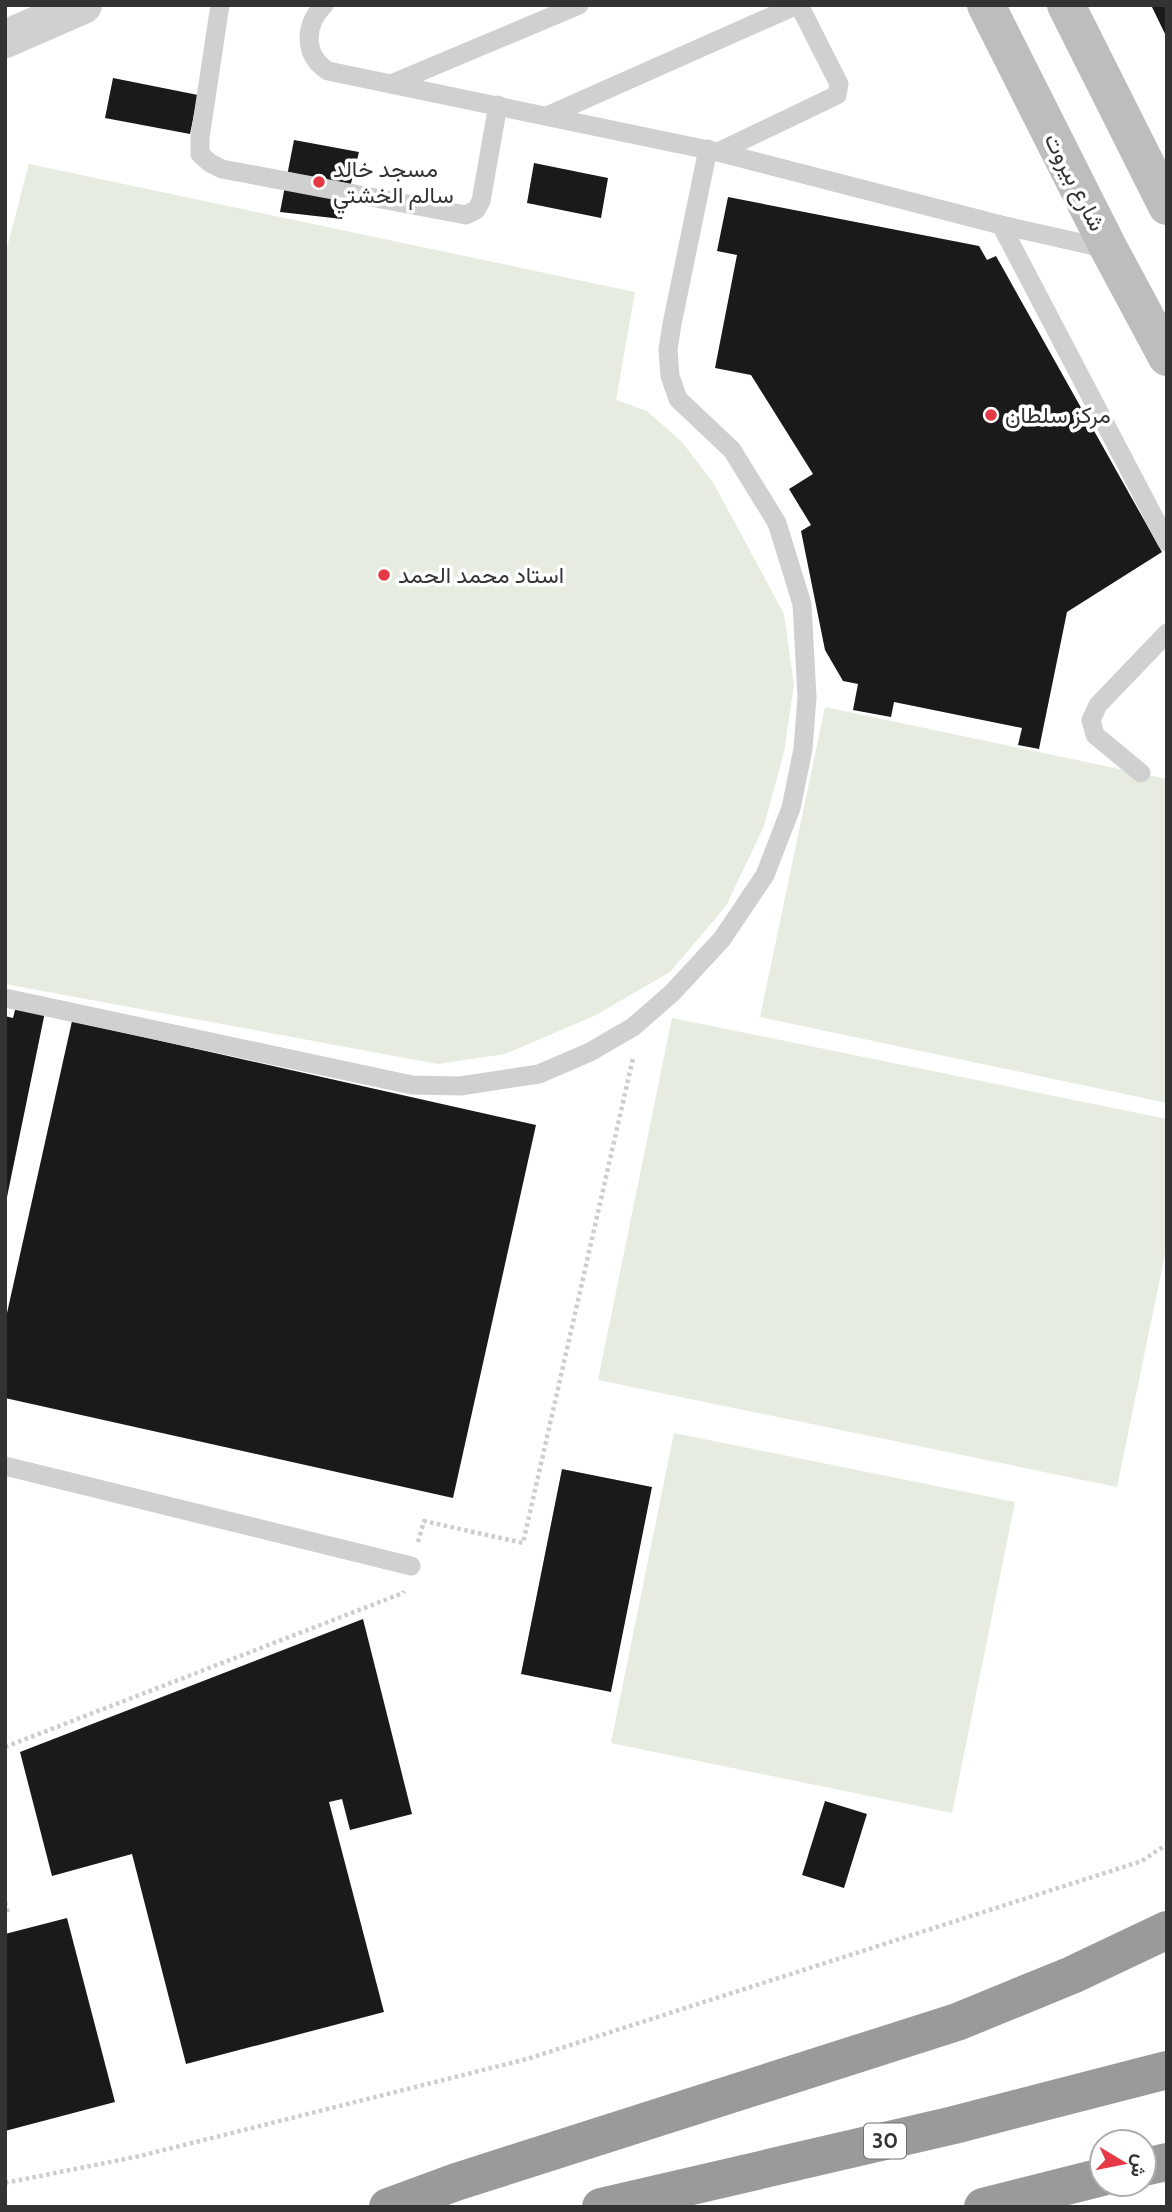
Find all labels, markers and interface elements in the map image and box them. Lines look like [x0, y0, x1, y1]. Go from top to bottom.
street label: شارع بيروت [1037, 128, 1112, 237]
place label: مسجد خالد سالم الخشتي [333, 155, 454, 214]
marker: مسجد خالد سالم الخشتي [311, 174, 327, 190]
place label: مركز سلطان [1005, 401, 1111, 430]
marker: مركز سلطان [983, 407, 999, 423]
place label: استاد محمد الحمد [398, 561, 564, 589]
marker: استاد محمد الحمد [376, 567, 392, 583]
road number: 30 [864, 2124, 906, 2158]
north arrow [1088, 2128, 1158, 2198]
text: ش [1126, 2153, 1153, 2179]

